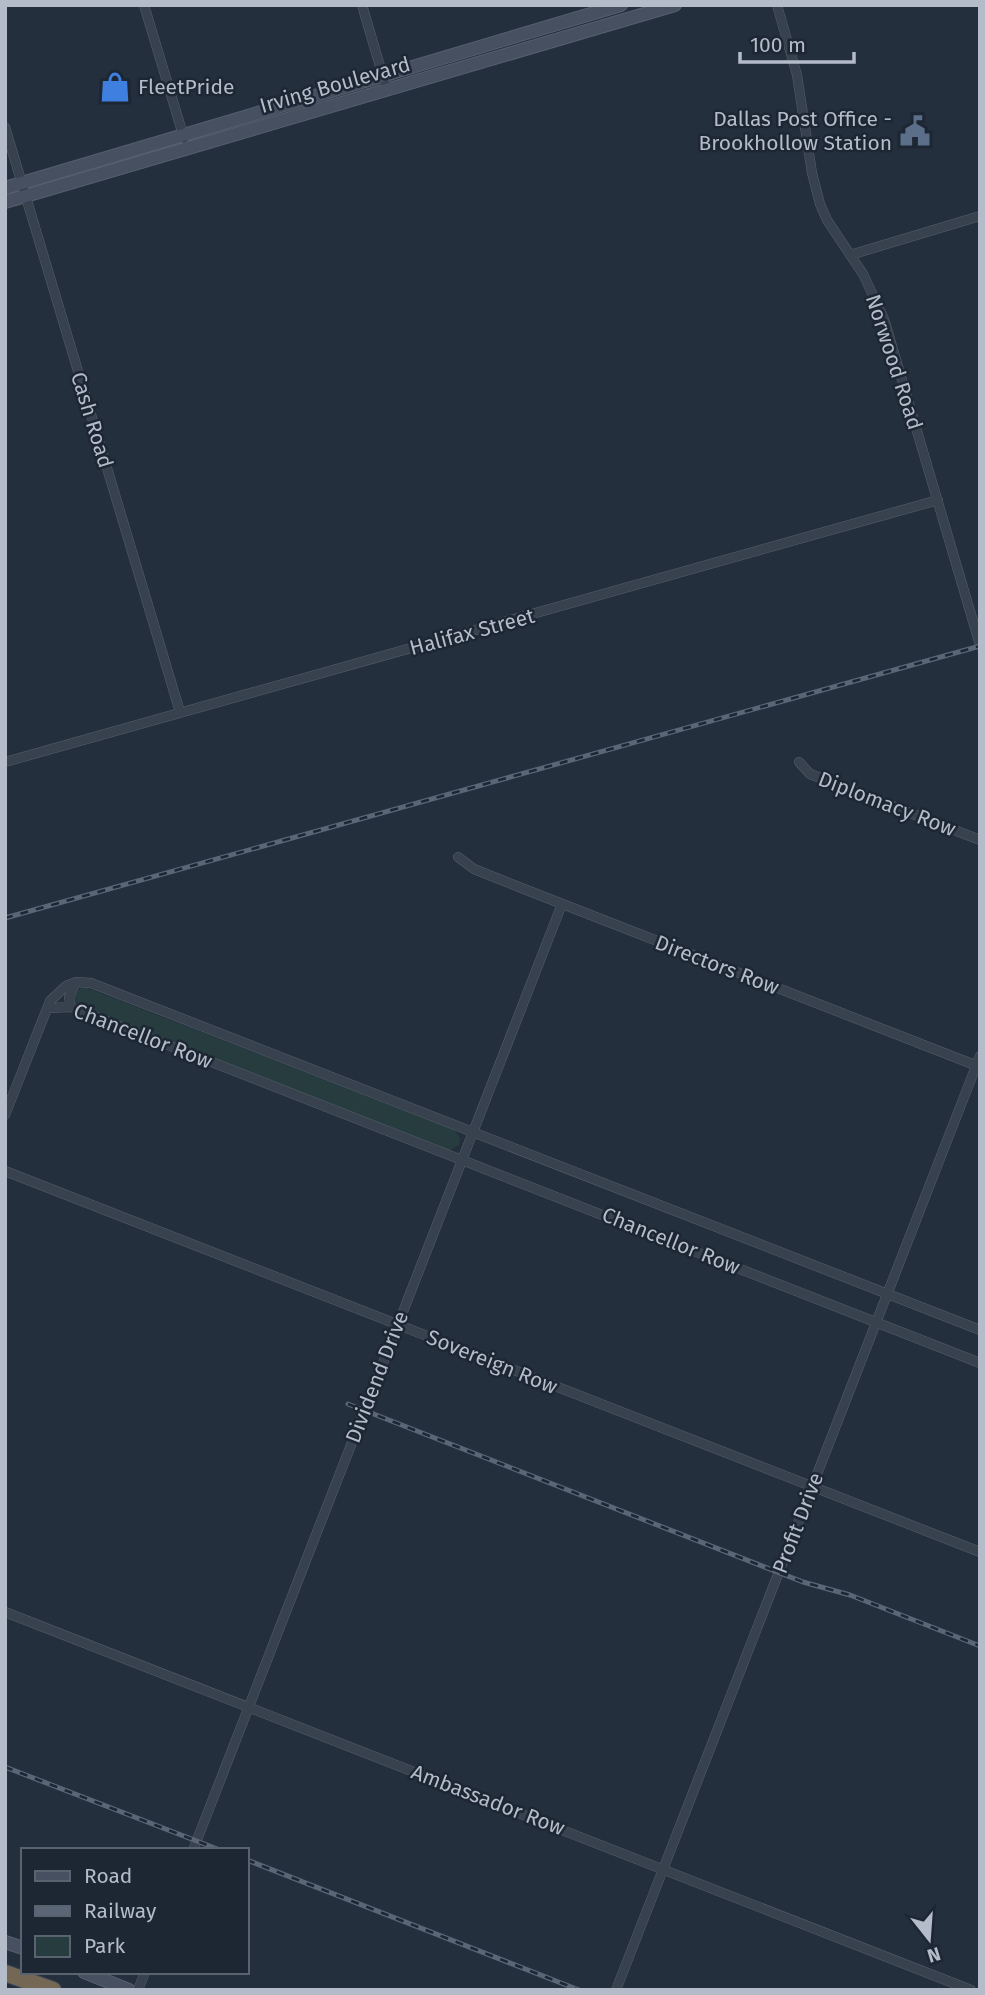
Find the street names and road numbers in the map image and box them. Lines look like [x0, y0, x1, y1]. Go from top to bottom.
street label: Irving Boulevard [257, 51, 413, 119]
street label: Norwood Road [860, 291, 928, 433]
street label: Cash Road [65, 369, 119, 471]
street label: Halifax Street [407, 603, 538, 661]
street label: Diplomacy Row [815, 766, 959, 842]
street label: Directors Row [651, 929, 783, 1001]
street label: Chancellor Row [70, 998, 216, 1074]
street label: Chancellor Row [598, 1202, 744, 1280]
street label: Dividend Drive [340, 1307, 414, 1447]
street label: Sovereign Row [423, 1324, 561, 1400]
street label: Profit Drive [767, 1469, 829, 1577]
street label: Ambassador Row [408, 1759, 568, 1841]

